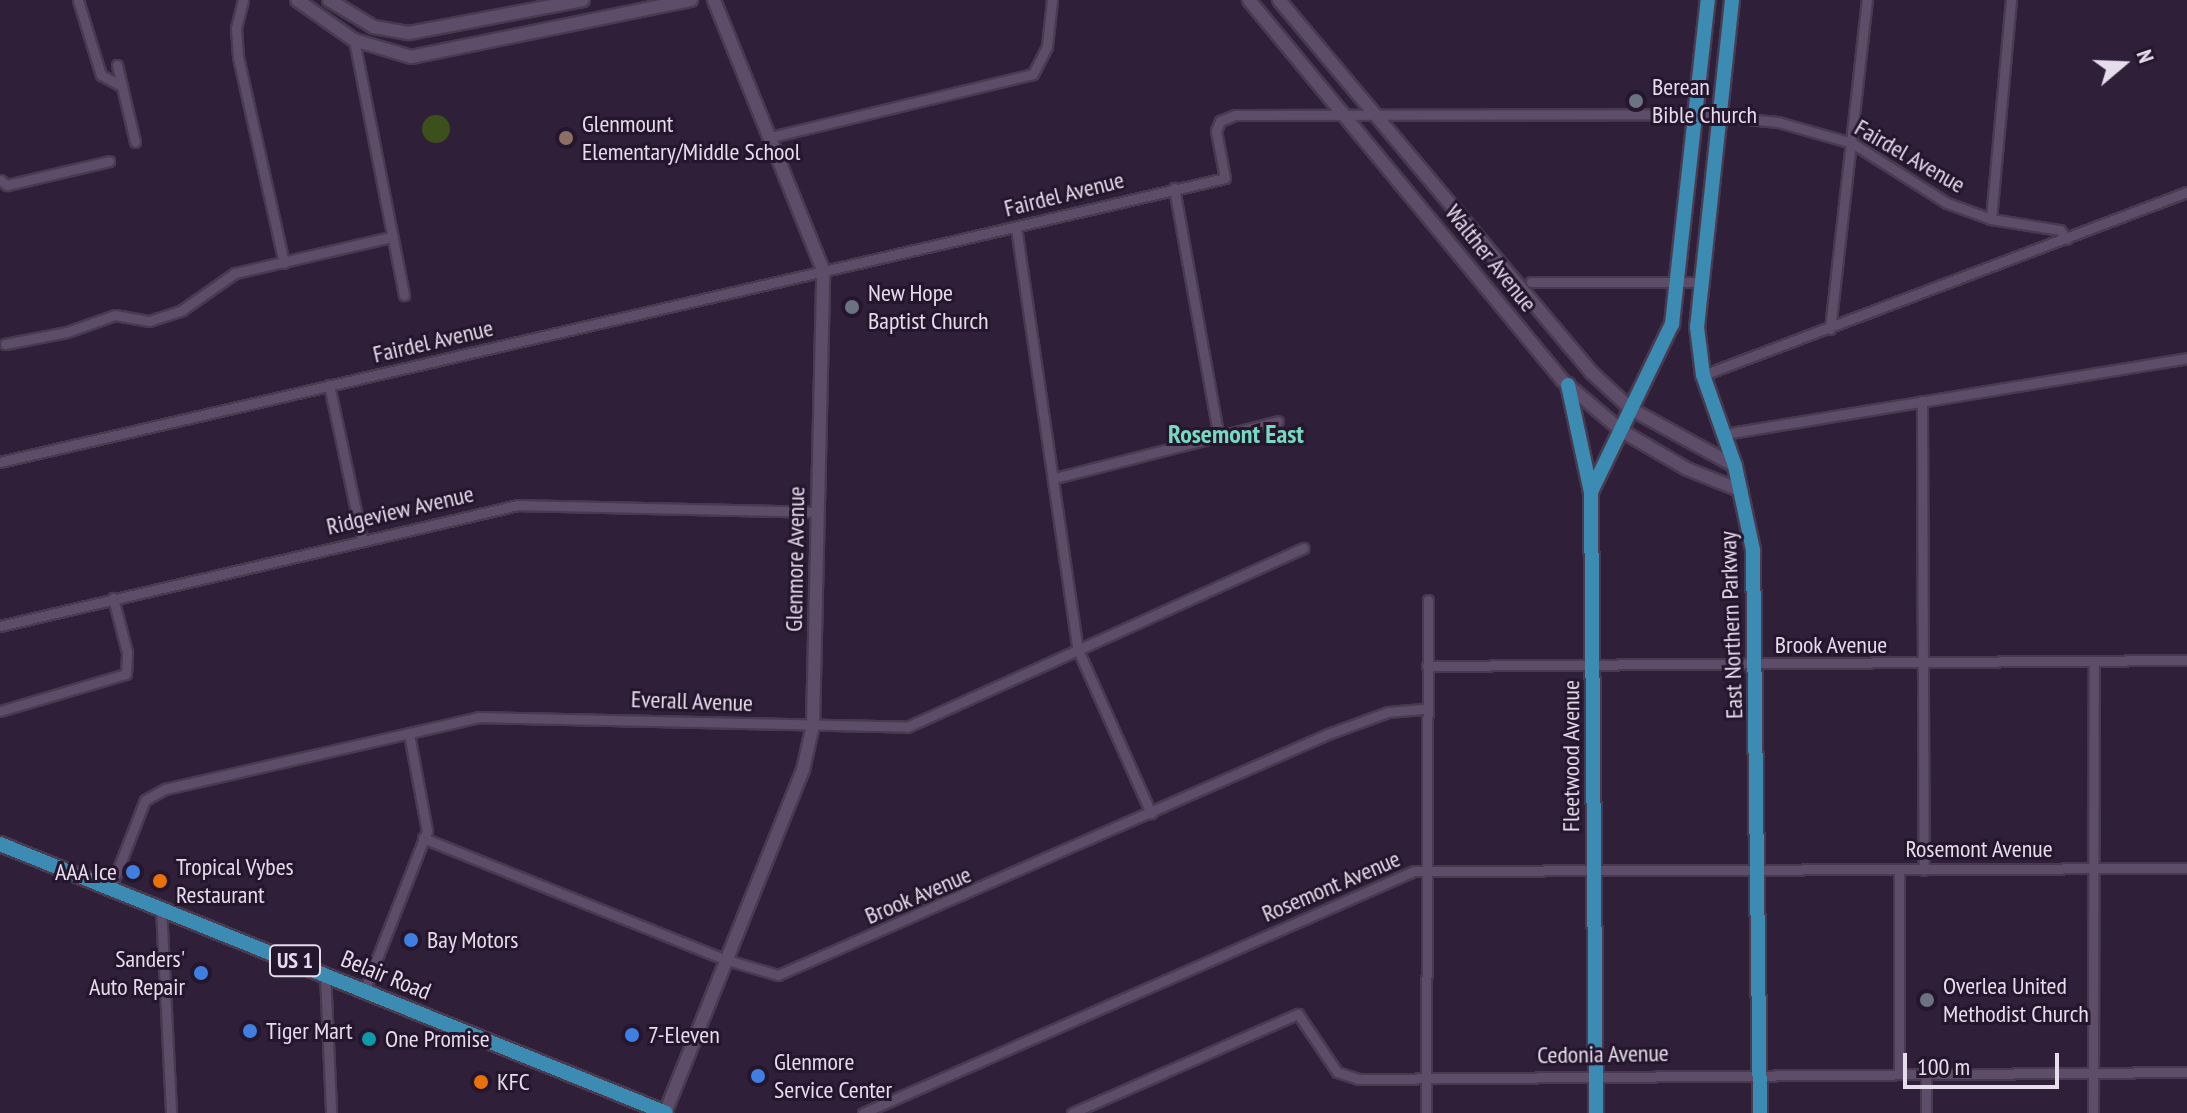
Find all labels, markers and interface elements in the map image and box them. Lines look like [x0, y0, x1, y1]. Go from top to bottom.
north arrow [2083, 24, 2163, 104]
text: N [2131, 46, 2161, 66]
place label: Berean Bible Church [1652, 73, 1757, 129]
marker: Berean Bible Church [1627, 92, 1645, 110]
place label: Glenmount Elementary/Middle School [582, 110, 800, 166]
street label: Fairdel Avenue [1850, 113, 1970, 199]
marker: Glenmount Elementary/Middle School [557, 129, 575, 147]
street label: Fairdel Avenue [1001, 165, 1127, 223]
street label: Walther Avenue [1439, 198, 1543, 318]
place label: New Hope Baptist Church [868, 279, 989, 335]
marker: New Hope Baptist Church [843, 298, 861, 316]
street label: Fairdel Avenue [370, 313, 496, 369]
district label: Rosemont East [1168, 418, 1304, 450]
street label: Ridgeview Avenue [323, 479, 477, 541]
street label: Glenmore Avenue [779, 486, 811, 632]
street label: East Northern Parkway [1713, 531, 1749, 719]
street label: Brook Avenue [1774, 631, 1888, 659]
street label: Fleetwood Avenue [1557, 680, 1585, 832]
street label: Everall Avenue [630, 684, 754, 718]
street label: Rosemont Avenue [1905, 835, 2053, 863]
street label: Rosemont Avenue [1257, 844, 1405, 928]
place label: Tropical Vybes Restaurant [176, 853, 294, 909]
place label: AAA Ice [54, 858, 117, 886]
street label: Brook Avenue [860, 860, 976, 930]
marker: AAA Ice [124, 863, 142, 881]
marker: Tropical Vybes Restaurant [151, 872, 169, 890]
place label: Bay Motors [427, 926, 519, 954]
marker: Bay Motors [402, 931, 420, 949]
road number: US 1 [267, 943, 323, 979]
street label: Belair Road [337, 944, 435, 1006]
place label: Sanders' Auto Repair [89, 945, 185, 1001]
marker: Sanders' Auto Repair [192, 964, 210, 982]
place label: Overlea United Methodist Church [1943, 972, 2089, 1028]
marker: Overlea United Methodist Church [1918, 991, 1936, 1009]
place label: Tiger Mart [266, 1017, 353, 1045]
place label: 7-Eleven [648, 1021, 720, 1049]
marker: Tiger Mart [241, 1022, 259, 1040]
place label: One Promise [385, 1025, 490, 1053]
marker: 7-Eleven [623, 1026, 641, 1044]
marker: One Promise [360, 1030, 378, 1048]
scale bar [1907, 1037, 2063, 1087]
street label: Cedonia Avenue [1537, 1038, 1669, 1070]
place label: Glenmore Service Center [774, 1048, 892, 1104]
text: 100 m [1917, 1051, 1970, 1082]
marker: Glenmore Service Center [749, 1067, 767, 1085]
place label: KFC [497, 1068, 530, 1096]
marker: KFC [472, 1073, 490, 1091]

